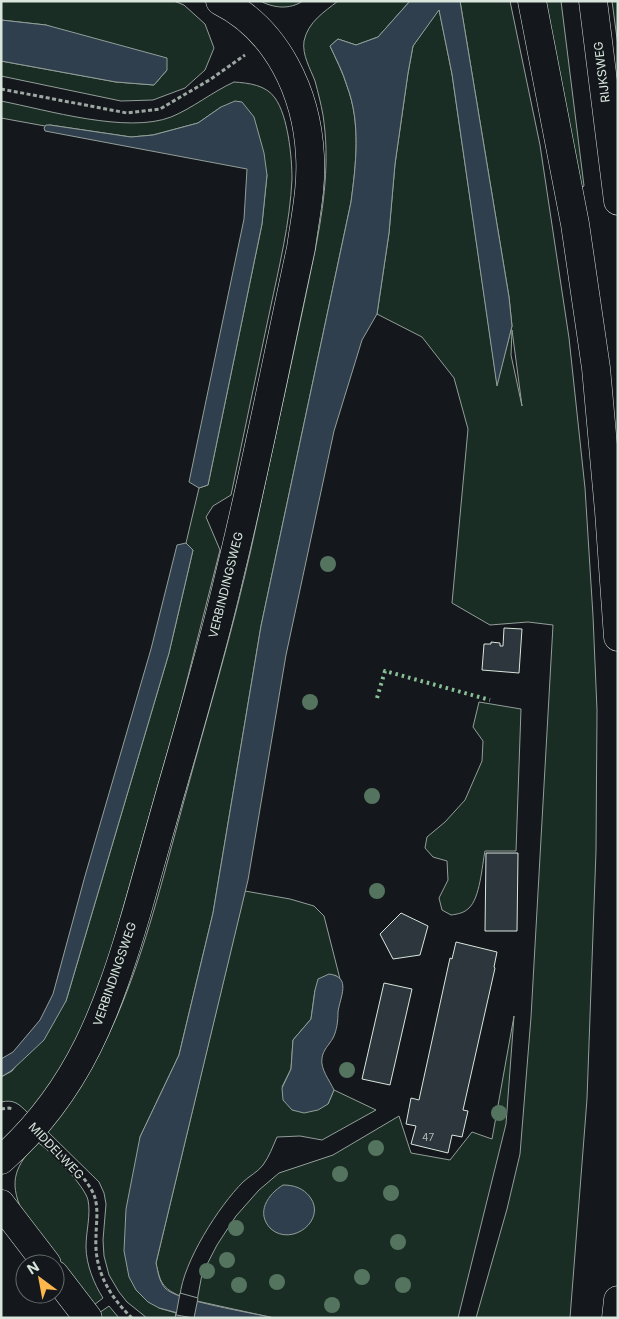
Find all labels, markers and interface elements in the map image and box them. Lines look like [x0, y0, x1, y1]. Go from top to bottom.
street label: RIJKSWEG [590, 41, 613, 103]
street label: VERBINDINGSWEG [205, 530, 246, 640]
street label: VERBINDINGSWEG [90, 920, 139, 1028]
street label: MIDDELWEG [25, 1119, 87, 1182]
house number: 47 [422, 1131, 434, 1143]
north arrow [15, 1254, 65, 1304]
text: N [24, 1258, 42, 1278]

